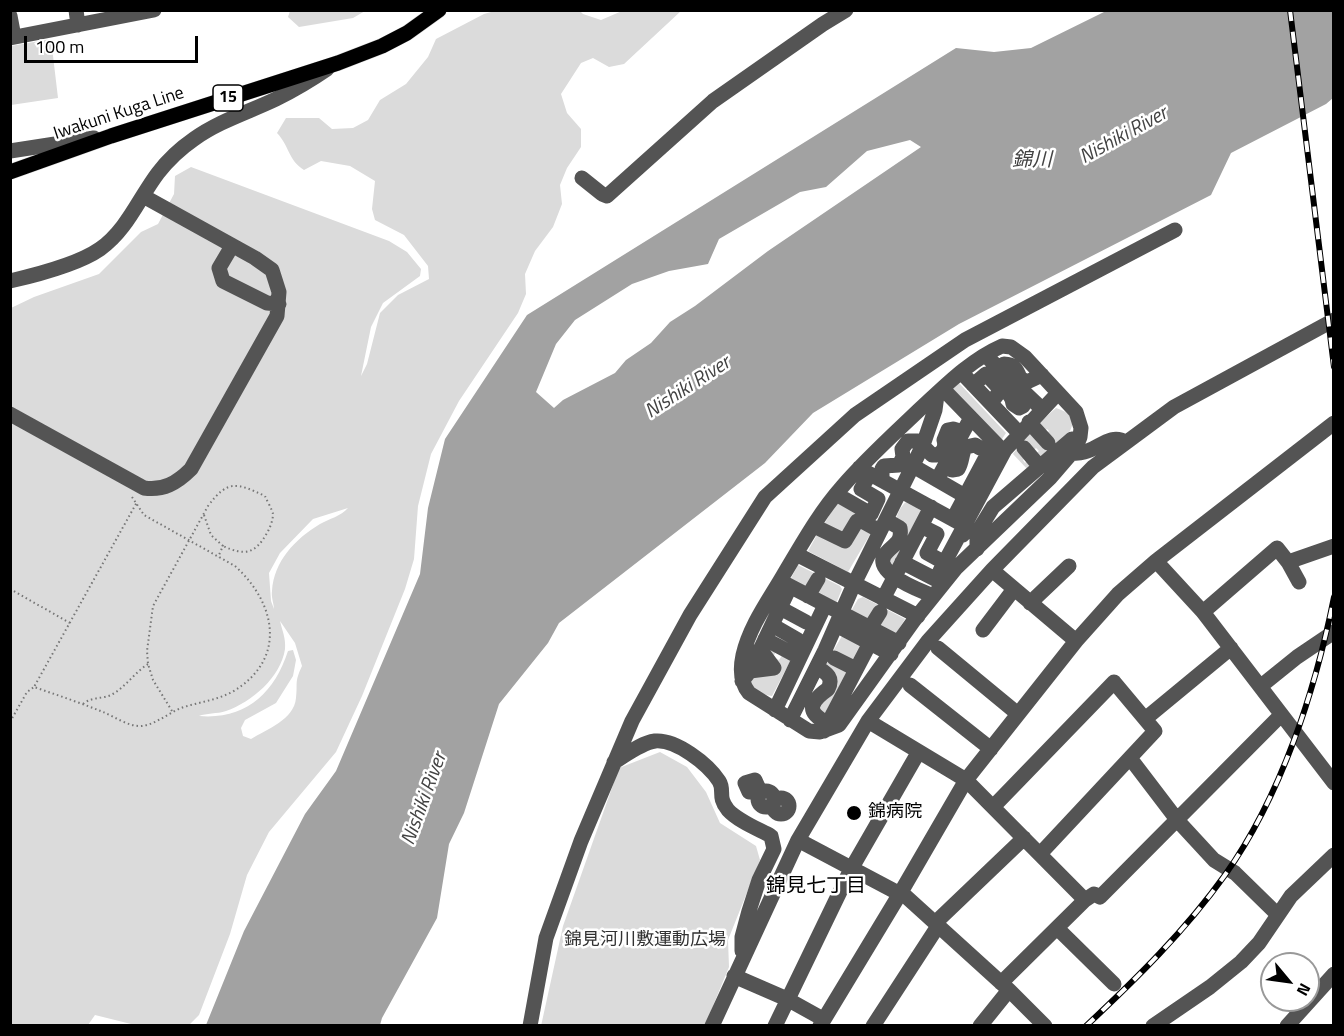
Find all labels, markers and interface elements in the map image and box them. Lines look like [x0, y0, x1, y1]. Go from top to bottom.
scale bar [27, 24, 201, 62]
text: 100 m [35, 33, 84, 60]
street label: Iwakuni Kuga Line [51, 83, 187, 145]
road number: 15 [213, 85, 243, 111]
water label: Nishiki River [1076, 102, 1172, 170]
water label: 錦川 [1012, 149, 1052, 173]
water label: Nishiki River [641, 352, 735, 424]
water label: Nishiki River [397, 749, 453, 849]
place label: 錦病院 [868, 802, 922, 824]
marker: 錦病院 [845, 804, 863, 822]
district label: 錦見七丁目 [766, 875, 866, 899]
park label: 錦見河川敷運動広場 [564, 930, 726, 952]
north arrow [1260, 952, 1320, 1012]
text: N [1291, 979, 1317, 1000]

